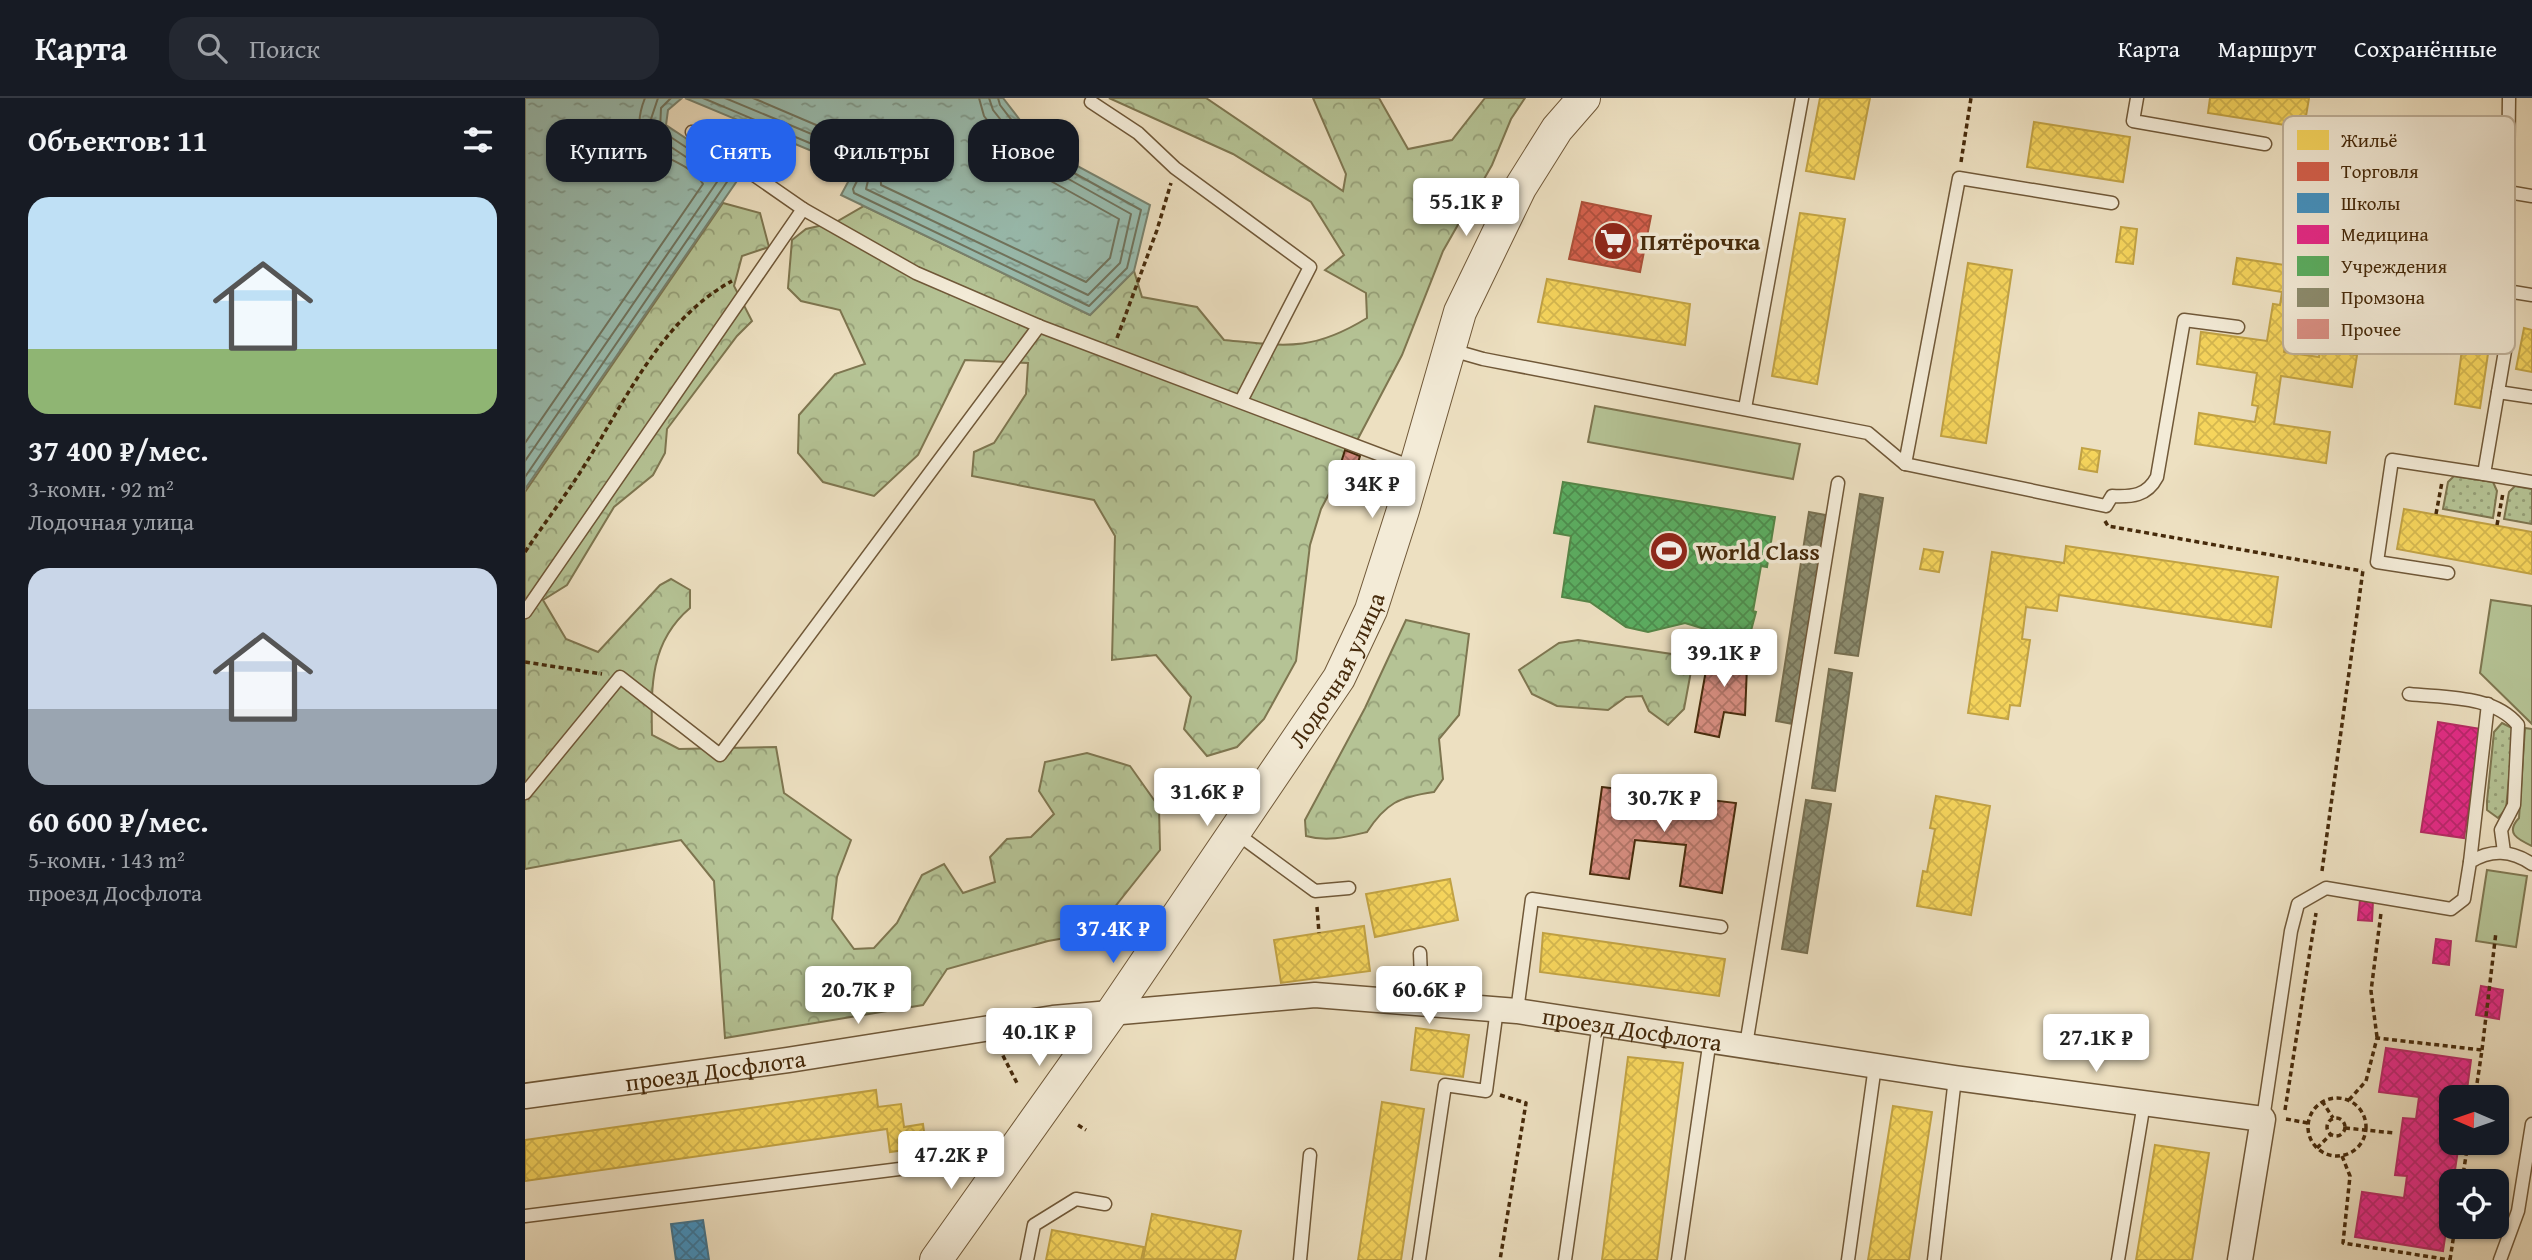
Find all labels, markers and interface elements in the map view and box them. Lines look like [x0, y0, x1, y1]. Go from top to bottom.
search box [169, 17, 659, 80]
text: Карта [35, 24, 127, 72]
icon: search [193, 29, 231, 67]
text: Поиск [249, 29, 320, 68]
text: Карта [2118, 31, 2180, 66]
text: Маршрут [2218, 31, 2316, 66]
text: Сохранённые [2354, 31, 2497, 66]
legend [2283, 116, 2515, 354]
text: Объектов: 11 [28, 118, 208, 162]
chip: Купить [546, 119, 672, 182]
chip: Снять [686, 119, 796, 182]
chip: Фильтры [810, 119, 954, 182]
chip: Новое [968, 119, 1079, 182]
icon: filters [459, 121, 497, 159]
text: Жильё [2340, 126, 2398, 154]
text: Торговля [2341, 157, 2419, 185]
pin: 55.1K ₽ [1401, 178, 1531, 238]
text: 55.1K ₽ [1429, 184, 1503, 217]
text: Школы [2341, 189, 2400, 217]
supermarket icon: Пятёрочка [1592, 220, 1634, 262]
text: Медицина [2341, 220, 2429, 248]
place label: Пятёрочка [1640, 224, 1761, 259]
icon: home [200, 243, 326, 369]
text: Учреждения [2341, 252, 2447, 280]
text: Промзона [2341, 283, 2425, 311]
text: Прочее [2341, 315, 2401, 343]
text: 37 400 ₽/мес. [28, 428, 209, 472]
pin: 34K ₽ [1323, 460, 1421, 520]
text: 34K ₽ [1344, 466, 1400, 499]
text: 3-комн. · 92 m² [28, 472, 174, 505]
text: Лодочная улица [28, 505, 194, 538]
sports icon: World Class [1648, 530, 1690, 572]
place label: World Class [1696, 534, 1820, 569]
street label: Лодочная улица [1279, 587, 1393, 755]
icon: home [200, 614, 326, 740]
pin: 39.1K ₽ [1659, 630, 1789, 689]
text: 39.1K ₽ [1687, 635, 1761, 668]
pin: 31.6K ₽ [1142, 768, 1272, 828]
text: 31.6K ₽ [1170, 774, 1244, 807]
pin: 30.7K ₽ [1599, 774, 1729, 834]
text: 30.7K ₽ [1627, 780, 1701, 813]
text: 60 600 ₽/мес. [28, 799, 209, 843]
text: 5-комн. · 143 m² [28, 843, 185, 876]
text: проезд Досфлота [28, 876, 202, 909]
pin: 37.4K ₽ [1048, 906, 1178, 965]
text: 37.4K ₽ [1076, 911, 1150, 944]
pin: 20.7K ₽ [793, 967, 923, 1026]
pin: 60.6K ₽ [1364, 967, 1494, 1026]
text: 20.7K ₽ [821, 972, 895, 1005]
text: 60.6K ₽ [1392, 972, 1466, 1005]
street label: проезд Досфлота [1540, 998, 1725, 1060]
pin: 40.1K ₽ [974, 1009, 1104, 1068]
text: 40.1K ₽ [1002, 1014, 1076, 1047]
pin: 27.1K ₽ [2031, 1014, 2161, 1074]
text: 27.1K ₽ [2059, 1020, 2133, 1053]
street label: проезд Досфлота [623, 1040, 808, 1100]
north arrow [2439, 1085, 2509, 1155]
map controls [2439, 1085, 2509, 1239]
pin: 47.2K ₽ [886, 1132, 1016, 1191]
text: 47.2K ₽ [914, 1137, 988, 1170]
button: locate [2439, 1169, 2509, 1239]

